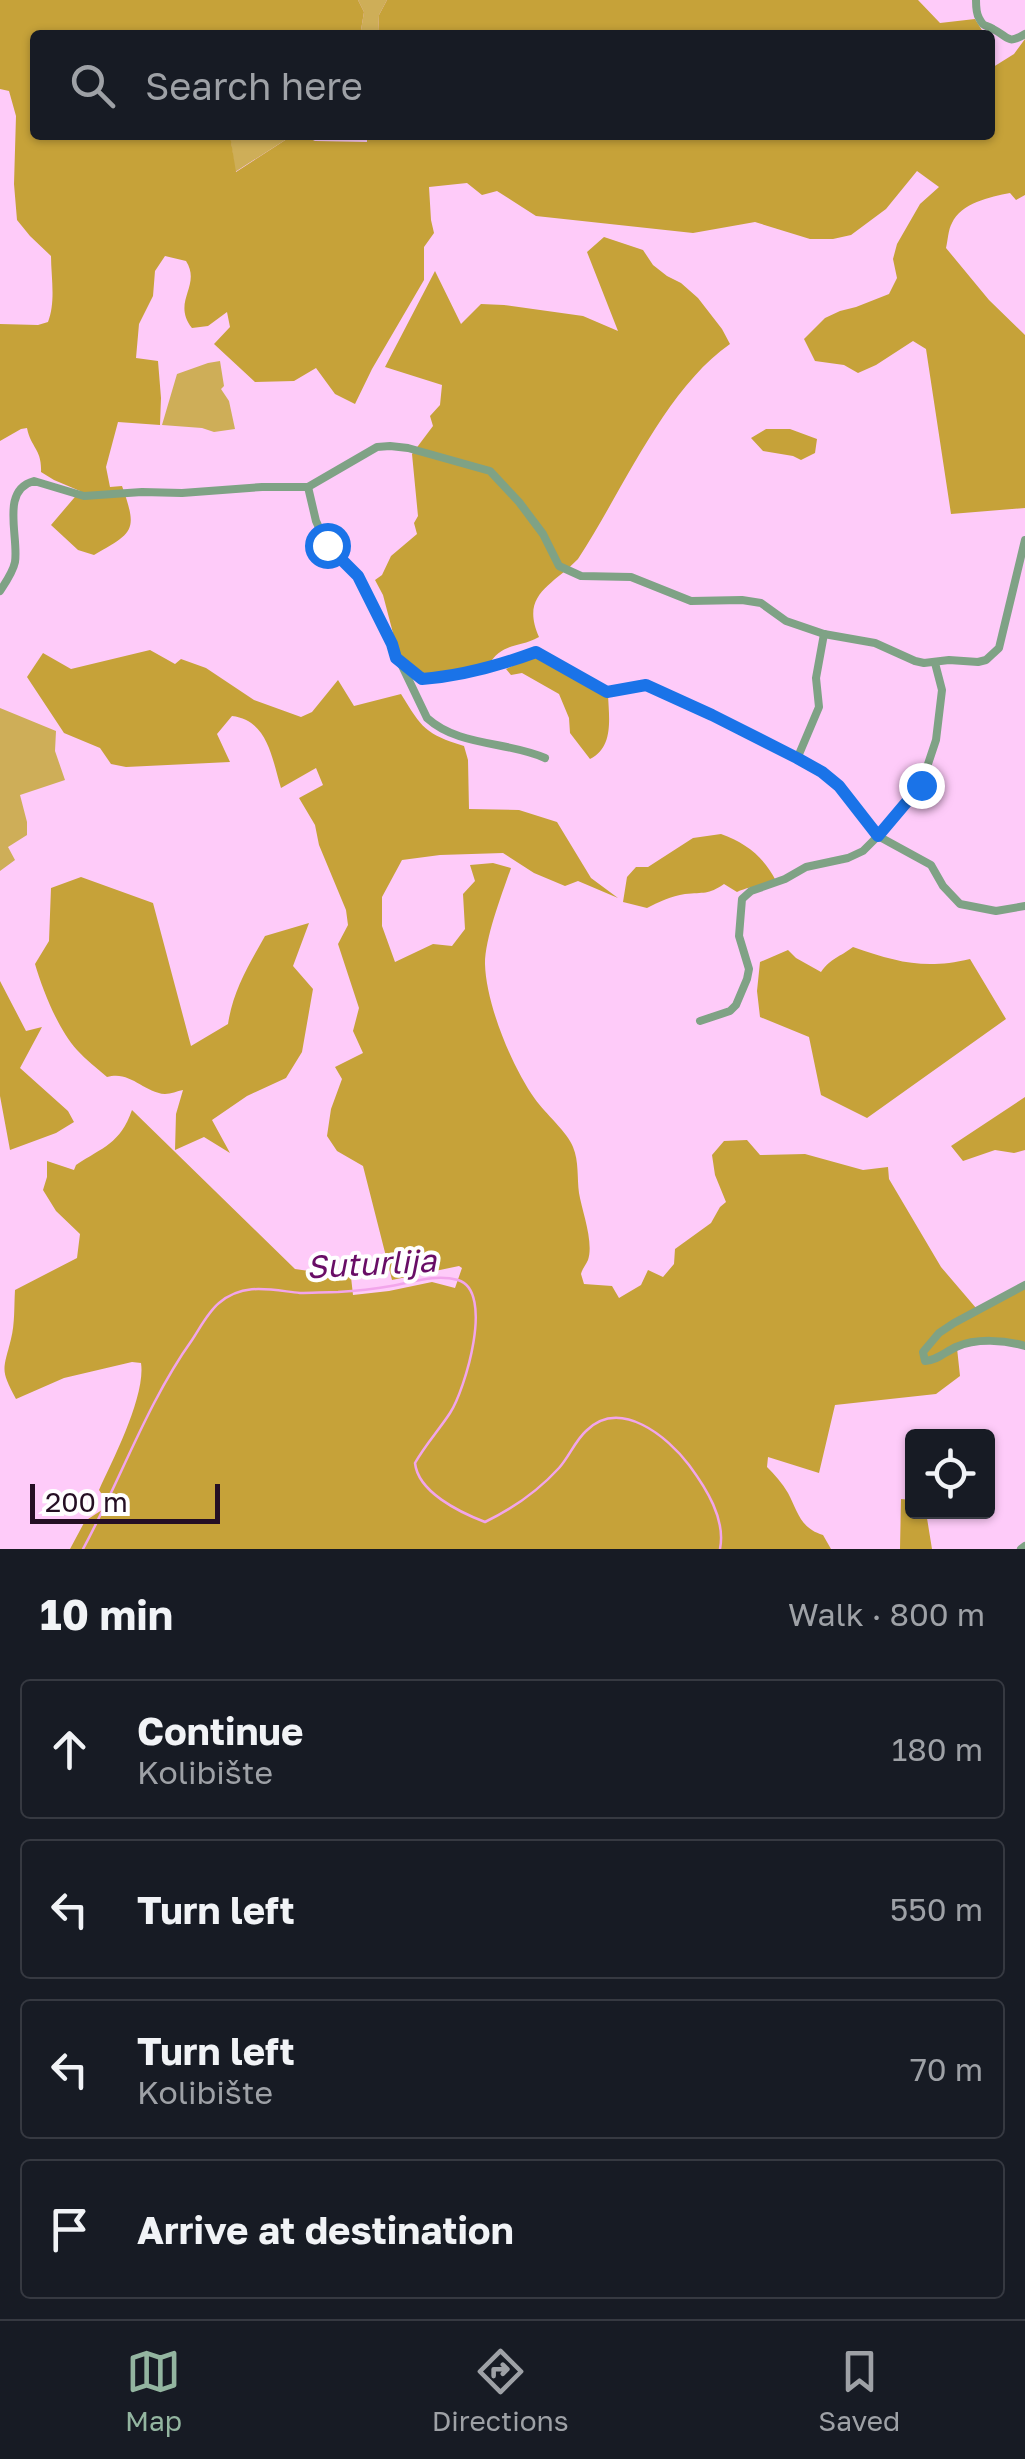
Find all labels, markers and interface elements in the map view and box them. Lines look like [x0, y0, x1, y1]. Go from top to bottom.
search box [30, 30, 995, 140]
icon: search [65, 58, 120, 113]
text: Search here [145, 63, 363, 108]
route start [305, 523, 351, 569]
route end [899, 763, 945, 809]
water label: Suturlija [305, 1241, 439, 1285]
map controls [905, 1429, 995, 1519]
button: locate [905, 1429, 995, 1519]
scale bar [30, 1479, 220, 1524]
text: 200 m [45, 1485, 128, 1518]
text: 10 min [40, 1589, 173, 1639]
text: Walk · 800 m [788, 1595, 985, 1633]
text: Continue [137, 1708, 303, 1753]
icon: ahead [42, 1722, 97, 1777]
text: 180 m [892, 1730, 983, 1768]
text: Kolibište [137, 1753, 273, 1791]
icon: left [42, 1882, 97, 1937]
text: Turn left [137, 1887, 295, 1932]
text: 550 m [890, 1890, 983, 1928]
text: Turn left [137, 2028, 295, 2073]
icon: left [42, 2042, 97, 2097]
text: 70 m [910, 2050, 983, 2088]
text: Kolibište [137, 2073, 273, 2111]
icon: arrive [42, 2202, 97, 2257]
text: Arrive at destination [137, 2207, 514, 2252]
tab: Map [125, 2344, 182, 2437]
tab: Directions [432, 2344, 569, 2437]
tab: Saved [818, 2344, 900, 2437]

